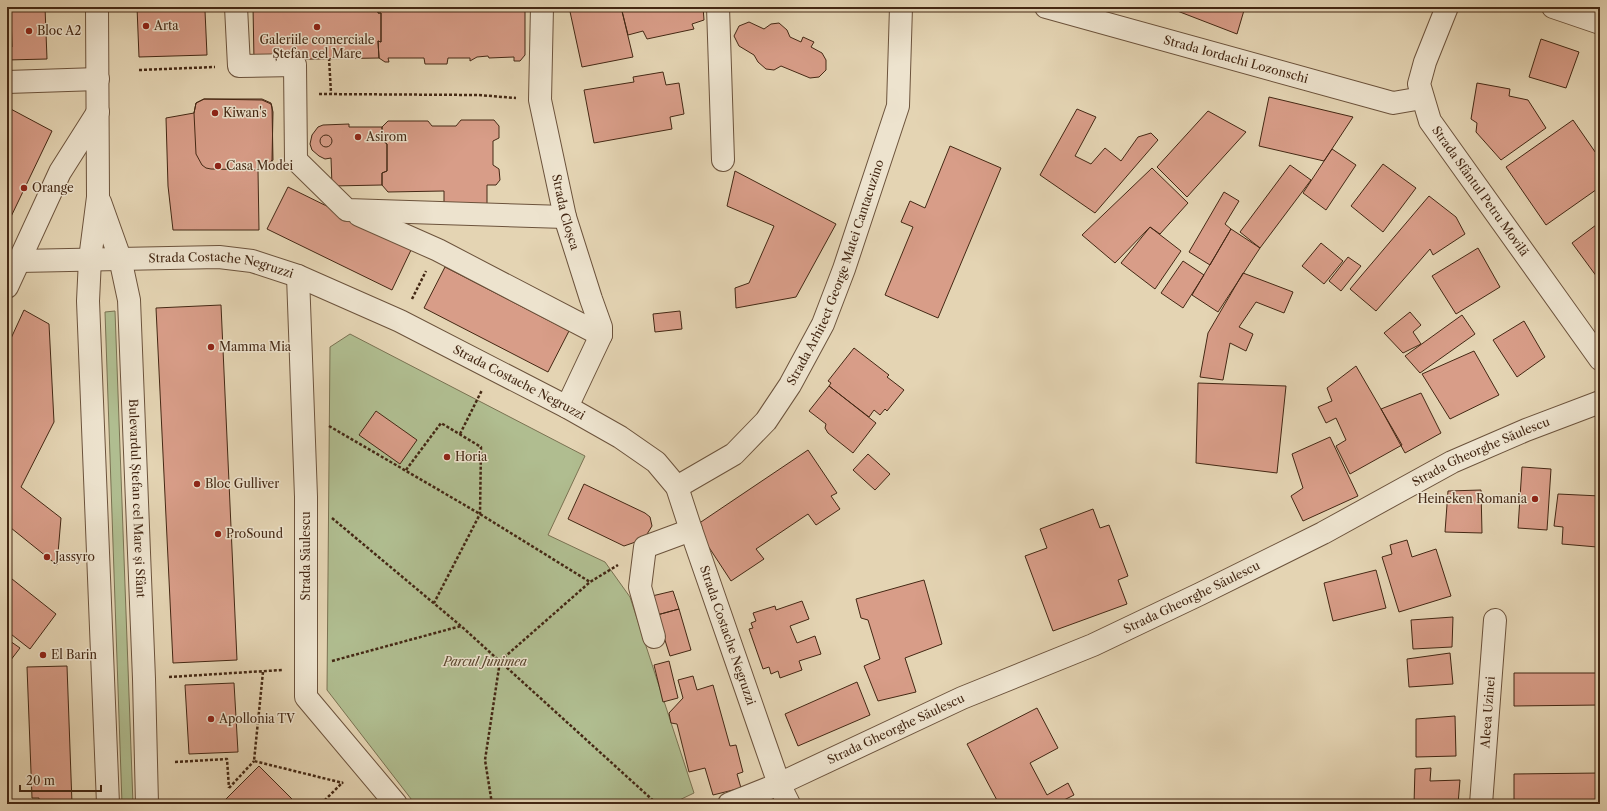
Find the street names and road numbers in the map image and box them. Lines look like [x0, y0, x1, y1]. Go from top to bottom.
street label: Strada Iordachi Lozonschi [1162, 32, 1310, 86]
street label: Strada Sfântul Petru Movilă [1429, 123, 1533, 260]
street label: Strada Arhitect George Matei Cantacuzino [783, 158, 887, 388]
street label: Strada Cloșca [549, 173, 583, 252]
street label: Strada Costache Negruzzi [148, 249, 296, 281]
street label: Strada Costache Negruzzi [451, 342, 588, 423]
street label: Bulevardul Ștefan cel Mare și Sfânt [126, 399, 149, 599]
street label: Strada Gheorghe Săulescu [1409, 414, 1552, 489]
street label: Strada Săulescu [298, 511, 313, 601]
street label: Strada Gheorghe Săulescu [1121, 557, 1263, 636]
street label: Strada Costache Negruzzi [697, 563, 759, 707]
street label: Aleea Uzinei [1477, 675, 1498, 750]
street label: Strada Gheorghe Săulescu [825, 690, 967, 767]

